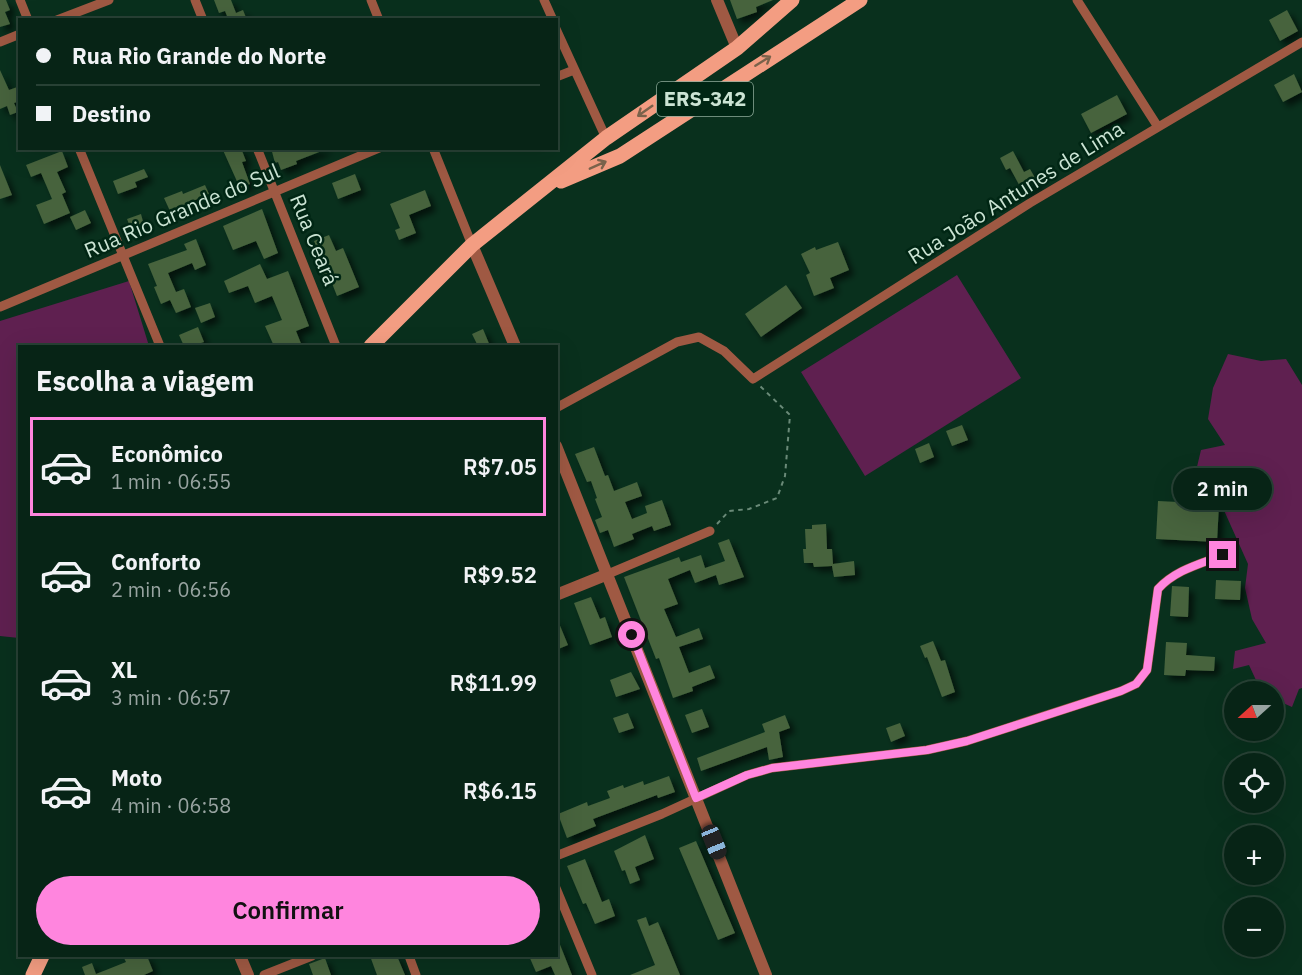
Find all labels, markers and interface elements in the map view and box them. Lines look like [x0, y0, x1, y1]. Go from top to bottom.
text: Rua Rio Grande do Norte [72, 41, 326, 70]
one-way arrow [754, 55, 771, 67]
road number: ERS-342 [657, 82, 753, 116]
text: Destino [72, 99, 151, 128]
one-way arrow [637, 105, 653, 117]
street label: Rua João Antunes de Lima [902, 114, 1129, 270]
street label: Rua Rio Grande do Sul [80, 156, 284, 264]
one-way arrow [589, 159, 607, 170]
street label: Rua Ceará [284, 190, 346, 289]
text: Escolha a viagem [36, 363, 254, 398]
text: Econômico [111, 439, 223, 468]
icon: car [39, 440, 93, 494]
text: R$7.05 [463, 452, 537, 481]
text: 1 min · 06:55 [111, 468, 231, 495]
callout: 2 min [1174, 468, 1272, 510]
text: 2 min [1197, 475, 1248, 502]
route end [1209, 541, 1236, 568]
text: Conforto [111, 547, 201, 576]
icon: car [39, 548, 93, 602]
text: R$9.52 [463, 560, 537, 589]
text: 2 min · 06:56 [111, 576, 231, 603]
route start [618, 621, 645, 648]
text: XL [111, 655, 137, 684]
icon: car [39, 656, 93, 710]
text: R$11.99 [450, 668, 537, 697]
north arrow [1224, 681, 1284, 741]
map controls [1224, 681, 1284, 957]
text: 3 min · 06:57 [111, 684, 231, 711]
button: locate [1224, 753, 1284, 813]
text: Moto [111, 763, 162, 792]
icon: car [39, 764, 93, 818]
text: R$6.15 [463, 776, 537, 805]
text: 4 min · 06:58 [111, 792, 231, 819]
car [699, 822, 729, 862]
button: + [1224, 825, 1284, 885]
button: Confirmar [36, 876, 540, 945]
button: − [1224, 897, 1284, 957]

